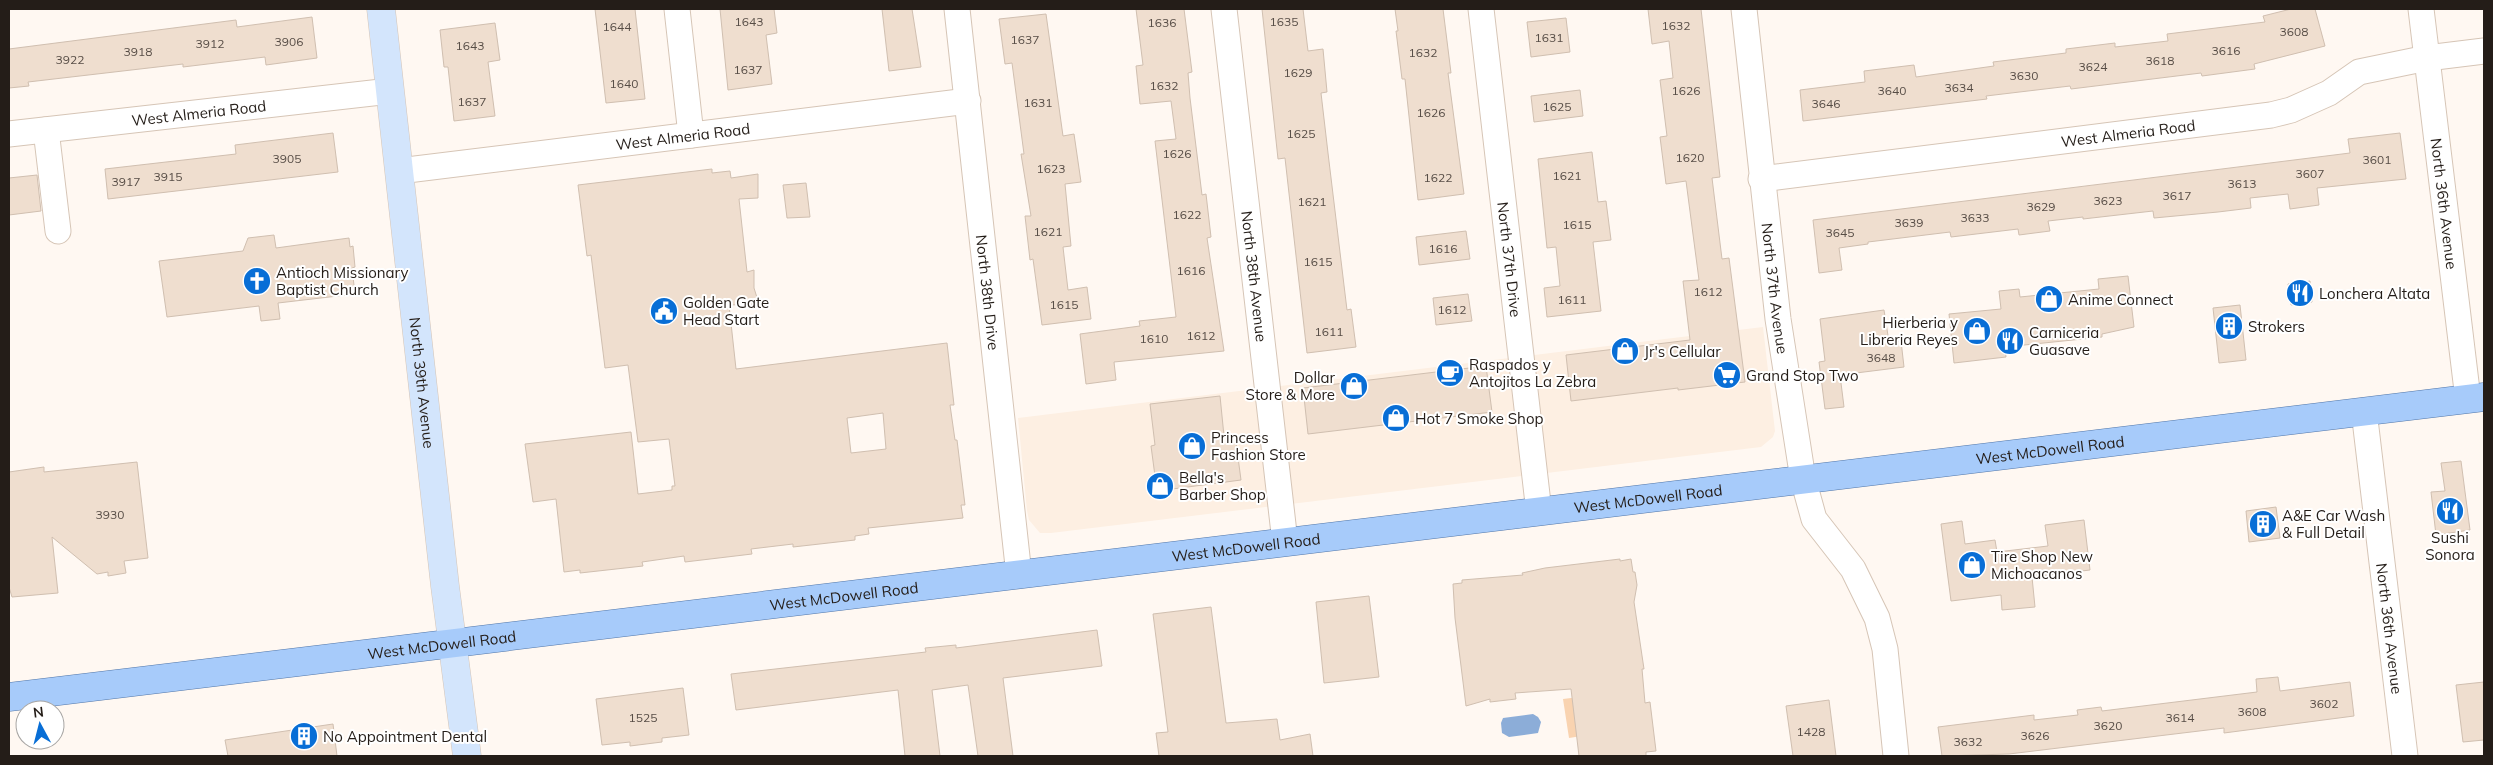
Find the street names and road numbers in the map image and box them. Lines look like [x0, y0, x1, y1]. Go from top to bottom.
street label: West Almeria Road [131, 96, 267, 130]
street label: West Almeria Road [2060, 115, 2196, 151]
street label: West Almeria Road [615, 118, 751, 154]
street label: North 36th Avenue [2427, 137, 2462, 270]
street label: North 37th Drive [1494, 201, 1526, 318]
street label: North 38th Avenue [1238, 210, 1272, 343]
street label: North 37th Avenue [1758, 222, 1793, 355]
street label: North 38th Drive [972, 234, 1004, 351]
street label: North 39th Avenue [406, 316, 439, 449]
street label: West McDowell Road [1975, 431, 2125, 468]
street label: West McDowell Road [1573, 480, 1723, 517]
street label: West McDowell Road [1171, 529, 1321, 565]
street label: North 36th Avenue [2373, 562, 2407, 695]
street label: West McDowell Road [769, 577, 919, 614]
street label: West McDowell Road [366, 626, 517, 663]

